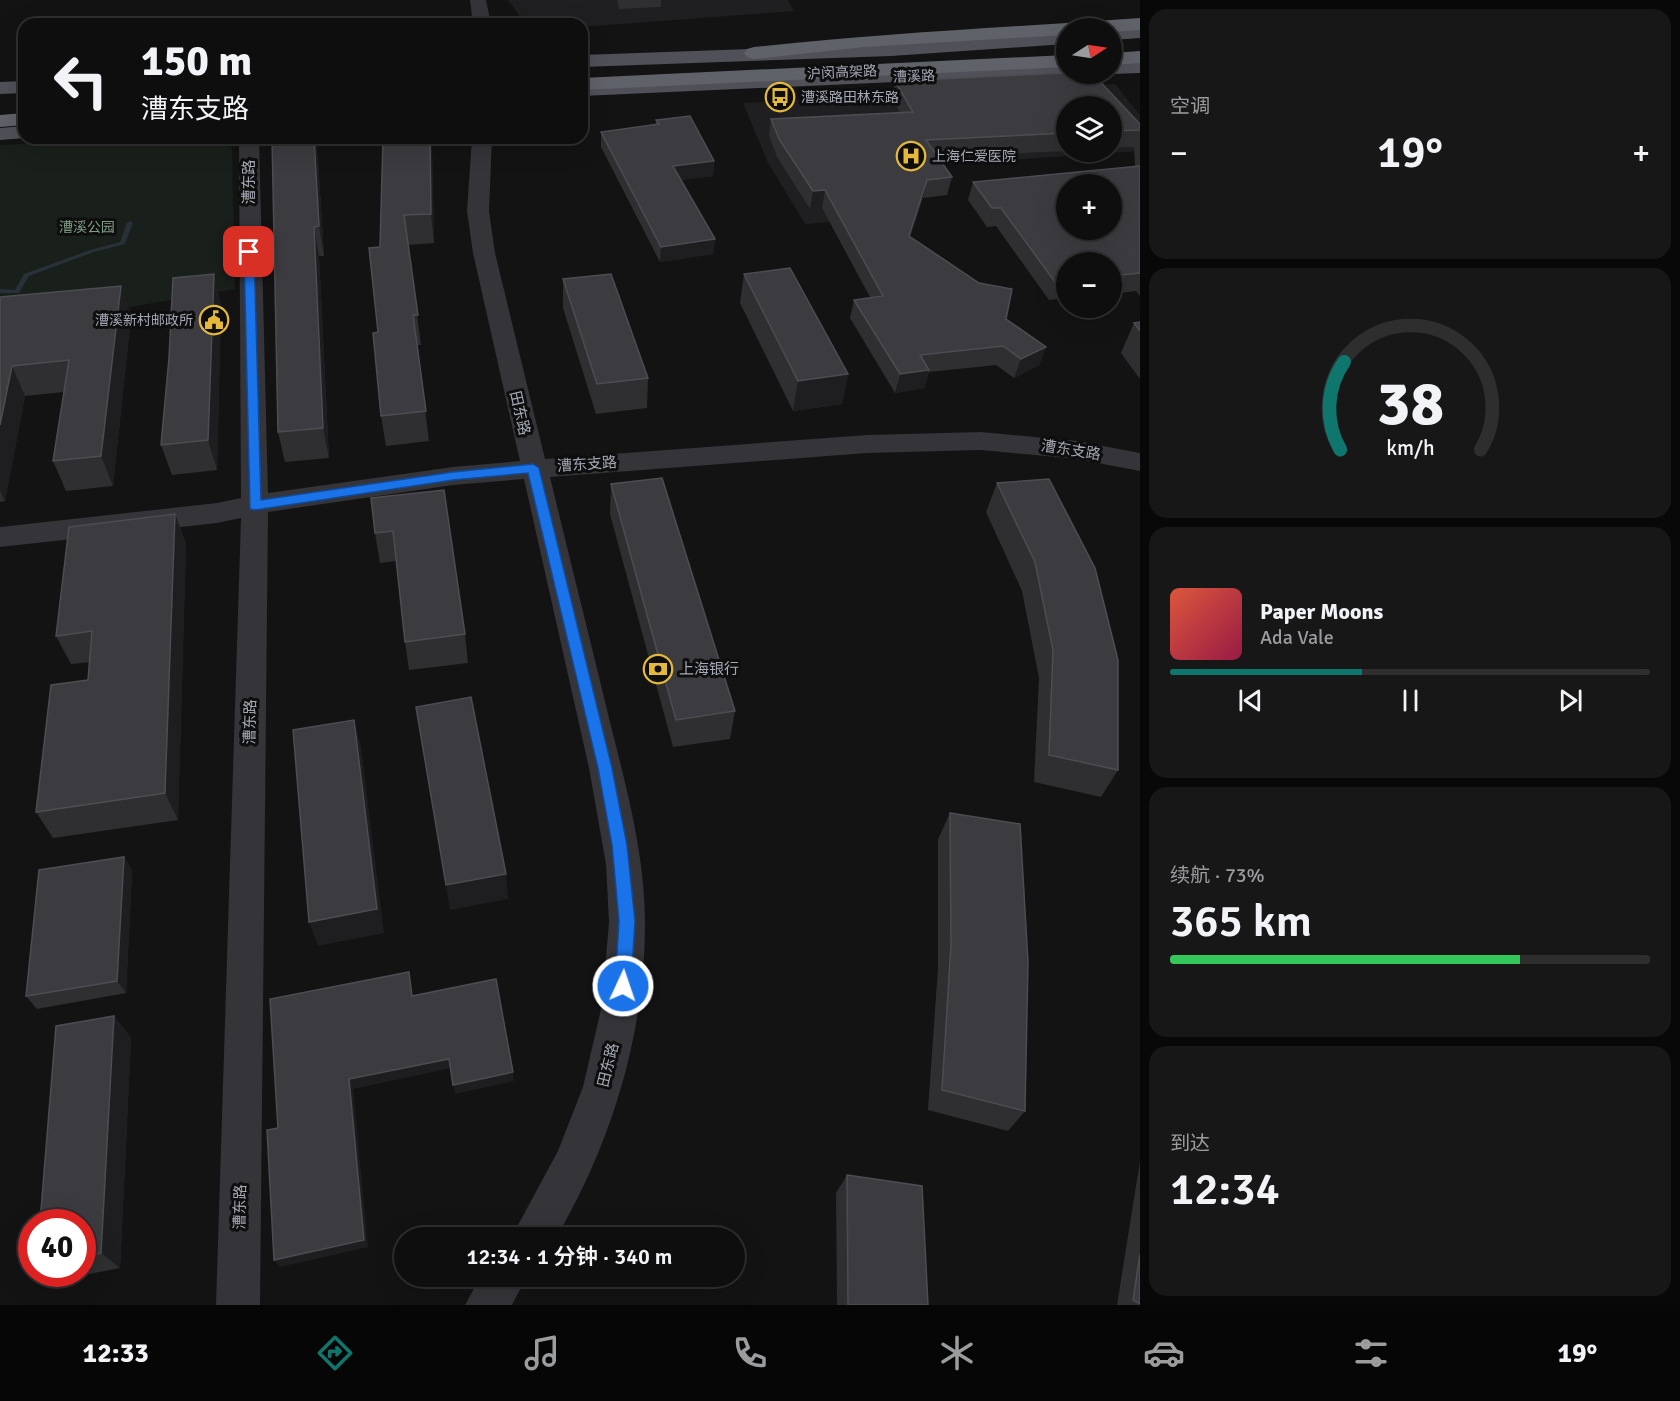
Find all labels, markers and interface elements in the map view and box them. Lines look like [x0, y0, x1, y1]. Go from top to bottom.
north arrow [1056, 18, 1122, 84]
map controls [1056, 18, 1122, 318]
text: 150 m [141, 36, 252, 87]
icon: left [42, 42, 120, 120]
street label: 沪闵高架路 [807, 62, 877, 83]
street label: 漕溪路 [893, 67, 935, 86]
bus stop icon: 漕溪路田林东路 [764, 81, 796, 113]
place label: 漕溪路田林东路 [801, 89, 899, 106]
text: 漕东支路 [141, 93, 249, 126]
text: 空调 [1170, 94, 1210, 119]
button: layers [1056, 96, 1122, 162]
text: 19° [1377, 125, 1443, 180]
text: − [1170, 133, 1188, 174]
text: + [1632, 133, 1650, 174]
hospital icon: 上海仁爱医院 [895, 140, 927, 172]
place label: 上海仁爱医院 [932, 148, 1016, 165]
street label: 漕东路 [240, 159, 258, 205]
button: + [1056, 174, 1122, 240]
park label: 漕溪公园 [59, 219, 115, 236]
pin [223, 226, 274, 277]
icon: arrive [232, 235, 265, 268]
button: − [1056, 252, 1122, 318]
public building icon: 漕溪新村邮政所 [198, 304, 230, 336]
place label: 漕溪新村邮政所 [95, 312, 193, 329]
text: 38 [1376, 365, 1444, 442]
street label: 田东路 [506, 389, 534, 437]
street label: 漕东支路 [1040, 436, 1102, 464]
text: km/h [1386, 436, 1434, 462]
street label: 漕东支路 [556, 453, 618, 475]
text: Paper Moons [1260, 598, 1383, 625]
text: Ada Vale [1260, 625, 1334, 650]
bank icon: 上海银行 [642, 653, 674, 685]
place label: 上海银行 [679, 660, 739, 678]
icon: previous [1234, 684, 1267, 717]
icon: pause [1394, 684, 1427, 717]
icon: next [1554, 684, 1587, 717]
street label: 漕东路 [241, 699, 259, 745]
text: 续航 · 73% [1170, 863, 1265, 888]
text: 365 km [1170, 894, 1312, 949]
position arrow [591, 954, 655, 1018]
street label: 田东路 [594, 1041, 622, 1089]
text: 到达 [1170, 1131, 1210, 1156]
text: 12:34 [1170, 1162, 1280, 1217]
street label: 漕东路 [231, 1184, 249, 1230]
speed limit sign: 40 [18, 1209, 96, 1287]
text: 12:34 · 1 分钟 · 340 m [467, 1243, 672, 1270]
icon: directions [314, 1332, 356, 1374]
icon: music [521, 1332, 563, 1374]
icon: phone [729, 1332, 771, 1374]
icon: climate [936, 1332, 978, 1374]
icon: car [1143, 1332, 1185, 1374]
icon: filters [1350, 1332, 1392, 1374]
text: 12:33 [83, 1337, 149, 1370]
text: 19° [1557, 1337, 1597, 1370]

